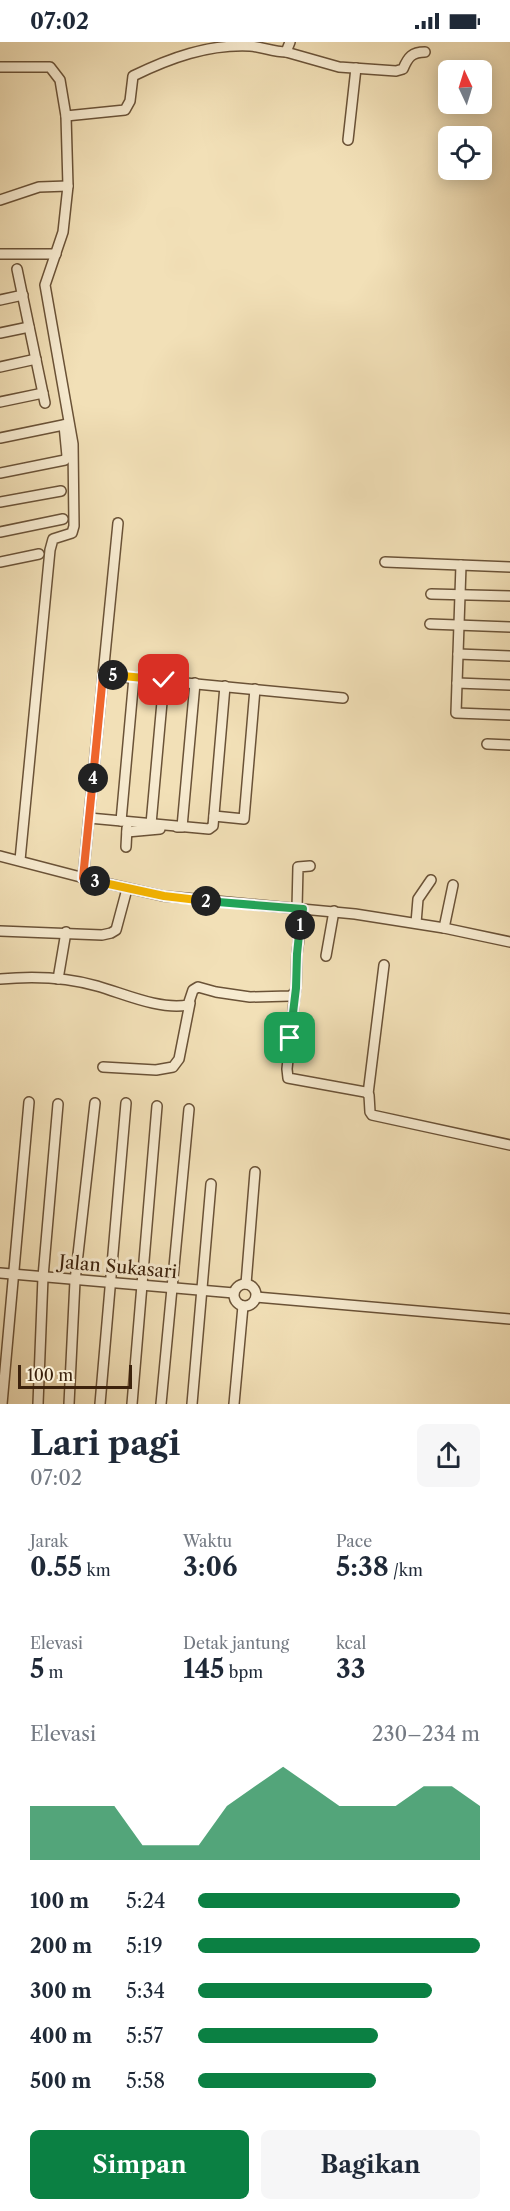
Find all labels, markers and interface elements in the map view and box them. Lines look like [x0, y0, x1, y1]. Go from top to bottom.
text: 07:02 [30, 8, 89, 35]
north arrow [438, 60, 492, 114]
map controls [438, 60, 492, 180]
button: locate [438, 126, 492, 180]
pin [138, 654, 189, 705]
pin: 5 [98, 660, 128, 690]
icon: check [147, 663, 180, 696]
text: 5 [109, 665, 117, 685]
pin: 4 [78, 763, 108, 793]
text: 4 [88, 768, 98, 788]
pin: 3 [80, 866, 110, 896]
text: 3 [90, 871, 100, 891]
pin: 2 [191, 886, 221, 916]
text: 2 [201, 891, 211, 911]
pin: 1 [285, 910, 315, 940]
text: 1 [296, 915, 304, 935]
pin [264, 1012, 315, 1063]
icon: arrive [273, 1021, 306, 1054]
street label: Jalan Sukasari [55, 1251, 178, 1283]
scale bar [18, 1362, 132, 1390]
text: 100 m [27, 1365, 73, 1385]
text: Lari pagi [30, 1423, 180, 1464]
button: share [417, 1424, 480, 1487]
text: 07:02 [30, 1466, 82, 1490]
text: Jarak [30, 1531, 68, 1551]
text: Waktu [183, 1531, 232, 1551]
text: Pace [336, 1531, 372, 1551]
text: 0.55 [30, 1551, 82, 1583]
text: 3:06 [183, 1551, 238, 1583]
text: 5:38 [336, 1551, 389, 1583]
text: km [82, 1560, 111, 1580]
text: /km [389, 1560, 423, 1580]
text: Elevasi [30, 1633, 83, 1653]
text: Detak jantung [183, 1633, 289, 1653]
text: kcal [336, 1633, 366, 1653]
text: 5 [30, 1653, 44, 1685]
text: 145 [183, 1653, 224, 1685]
text: 33 [336, 1653, 365, 1685]
text: m [44, 1662, 64, 1682]
text: bpm [224, 1662, 263, 1682]
text: Elevasi [30, 1722, 96, 1746]
text: 230–234 m [372, 1722, 480, 1746]
text: 100 m [30, 1889, 89, 1913]
text: 5:24 [126, 1889, 166, 1913]
text: 200 m [30, 1934, 92, 1958]
text: 5:19 [126, 1934, 163, 1958]
text: 300 m [30, 1979, 92, 2003]
text: 5:34 [126, 1979, 165, 2003]
text: 400 m [30, 2024, 92, 2048]
text: 5:57 [126, 2024, 163, 2048]
text: 500 m [30, 2069, 91, 2093]
text: 5:58 [126, 2069, 165, 2093]
button: Simpan [30, 2130, 249, 2199]
button: Bagikan [261, 2130, 480, 2199]

